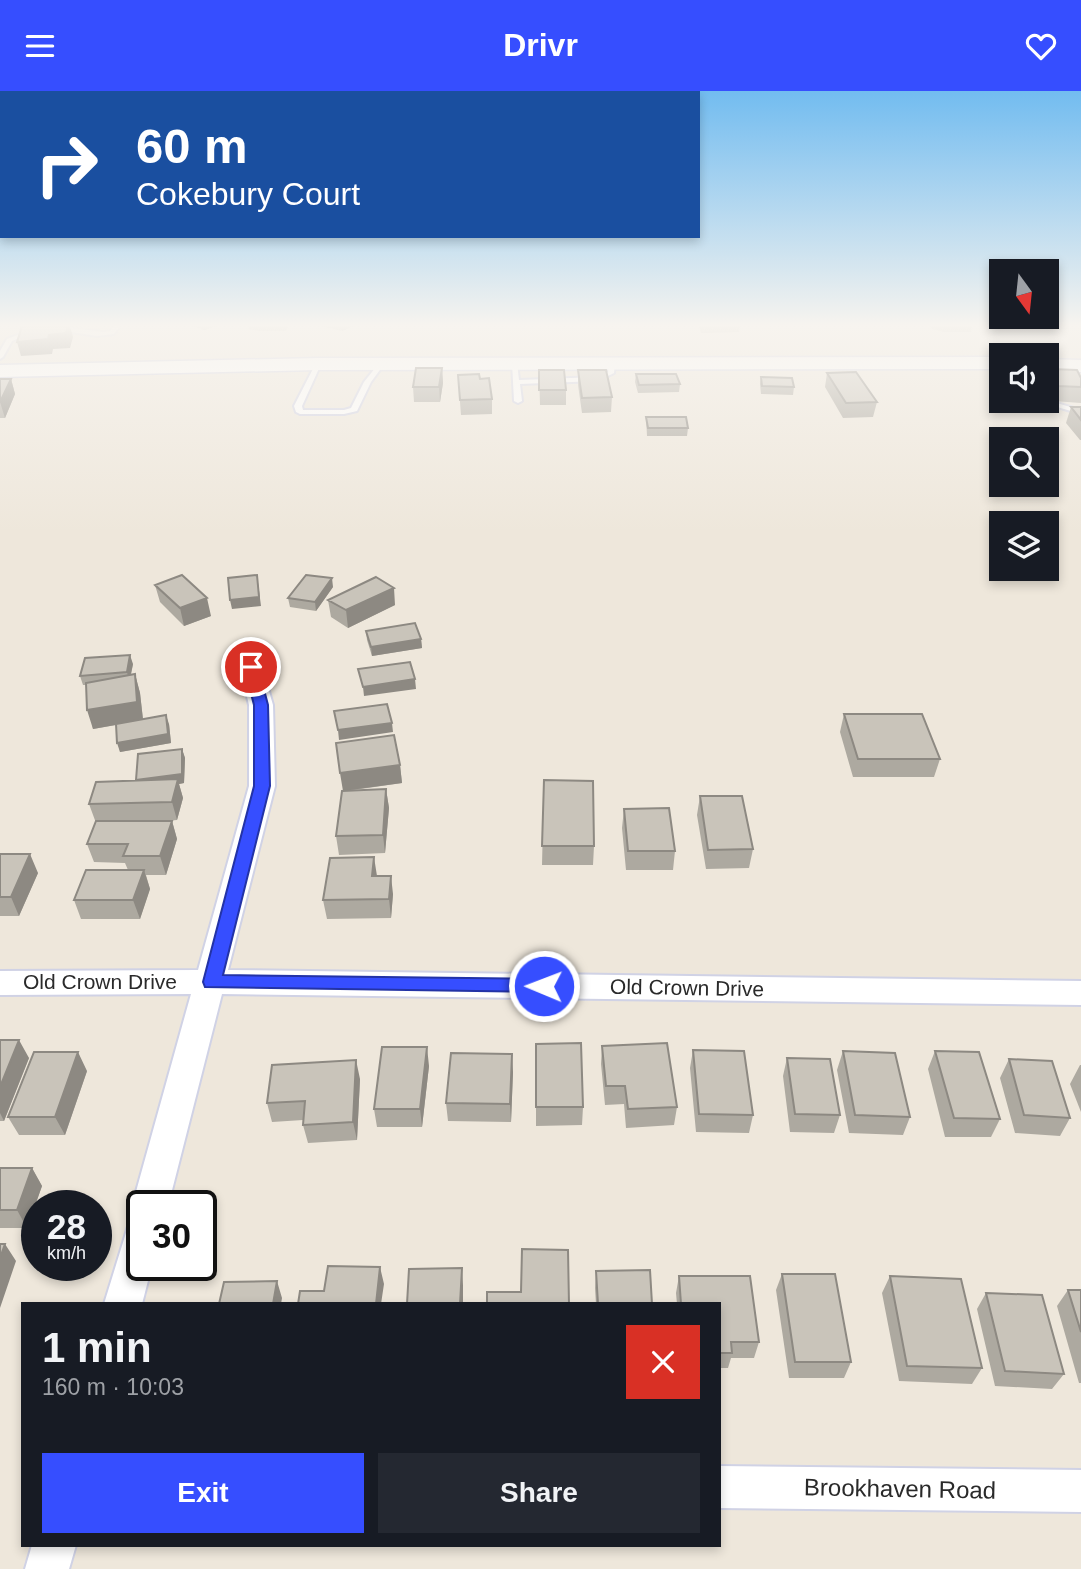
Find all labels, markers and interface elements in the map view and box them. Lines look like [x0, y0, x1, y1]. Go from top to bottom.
icon: menu [21, 27, 59, 65]
text: Drivr [503, 27, 578, 63]
icon: heart [1022, 27, 1060, 65]
icon: right [21, 119, 112, 210]
text: 60 m [136, 119, 248, 173]
text: Cokebury Court [136, 176, 360, 212]
north arrow [989, 259, 1059, 329]
map controls [989, 259, 1059, 581]
button: sound [989, 343, 1059, 413]
button: search [989, 427, 1059, 497]
button: layers [989, 511, 1059, 581]
pin [221, 637, 281, 697]
icon: arrive [232, 648, 270, 686]
position arrow [507, 949, 581, 1023]
street label: Old Crown Drive [23, 970, 177, 993]
street label: Old Crown Drive [610, 975, 764, 1000]
speed limit sign: 30 [126, 1190, 217, 1281]
text: 28 [47, 1207, 86, 1246]
text: km/h [47, 1243, 86, 1263]
text: 1 min [42, 1324, 152, 1371]
button: close [626, 1325, 700, 1399]
text: 160 m · 10:03 [42, 1374, 184, 1400]
button: Exit [42, 1453, 364, 1533]
button: Share [378, 1453, 700, 1533]
street label: Brookhaven Road [804, 1473, 996, 1504]

